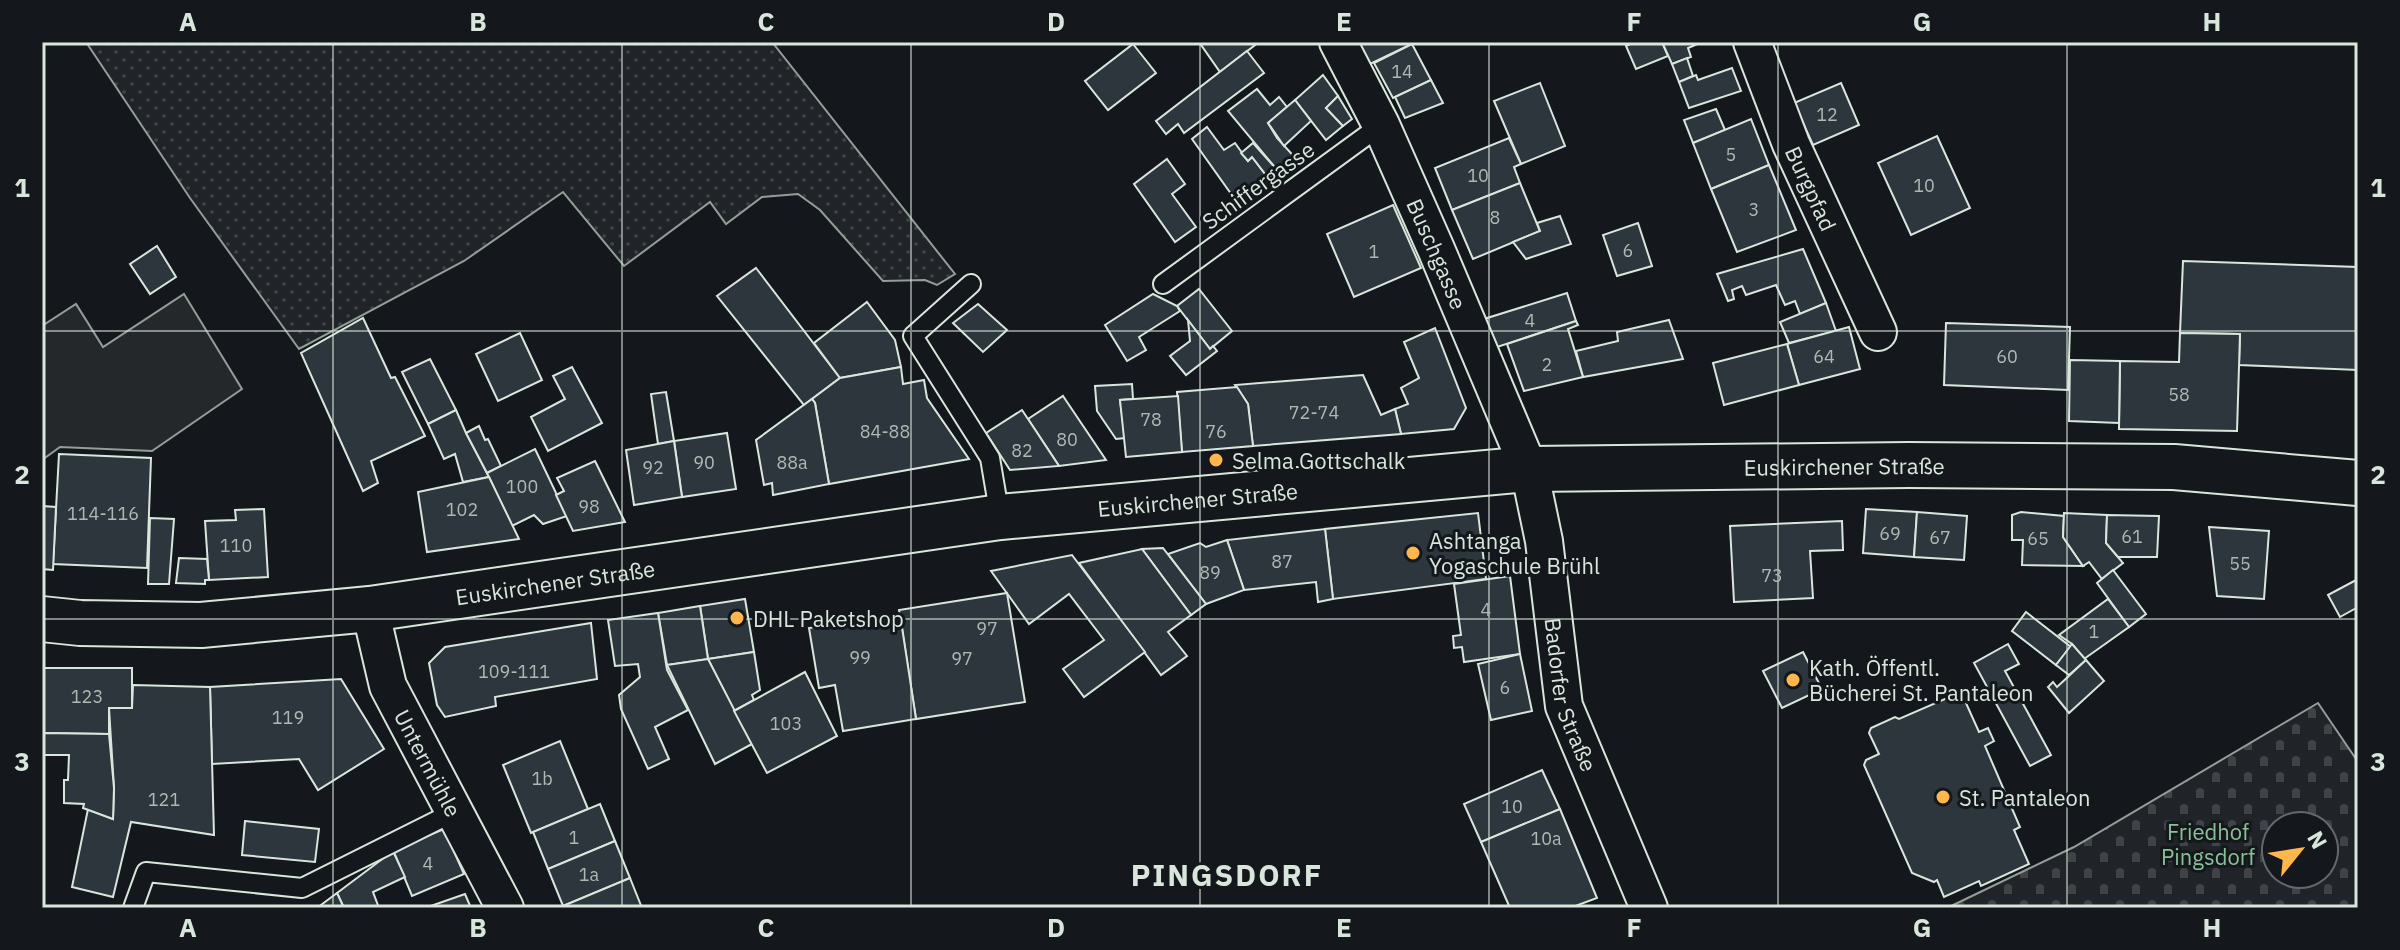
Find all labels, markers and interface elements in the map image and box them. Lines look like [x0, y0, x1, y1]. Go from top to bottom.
text: A [179, 4, 197, 38]
text: B [469, 4, 487, 38]
text: C [758, 4, 775, 38]
text: D [1047, 4, 1065, 38]
text: E [1336, 4, 1352, 38]
text: F [1626, 4, 1642, 38]
text: G [1913, 4, 1931, 38]
text: H [2203, 4, 2221, 38]
house number: 14 [1391, 60, 1413, 83]
house number: 12 [1816, 103, 1838, 126]
street label: Schiffergasse [1196, 134, 1320, 236]
street label: Burgpfad [1779, 141, 1844, 235]
house number: 5 [1726, 143, 1736, 166]
house number: 10 [1467, 164, 1489, 187]
text: 1 [14, 170, 30, 204]
text: 1 [2370, 170, 2386, 204]
house number: 10 [1913, 174, 1935, 197]
street label: Buschgasse [1401, 194, 1474, 313]
house number: 3 [1749, 198, 1759, 221]
house number: 8 [1490, 206, 1500, 229]
house number: 6 [1623, 239, 1633, 262]
house number: 1 [1369, 240, 1379, 263]
house number: 4 [1525, 309, 1536, 332]
house number: 64 [1813, 345, 1835, 368]
house number: 60 [1996, 345, 2018, 368]
house number: 2 [1542, 353, 1552, 376]
house number: 58 [2168, 383, 2190, 406]
house number: 72-74 [1289, 401, 1339, 424]
house number: 78 [1140, 408, 1162, 431]
house number: 84-88 [860, 420, 910, 443]
house number: 76 [1205, 420, 1227, 443]
house number: 80 [1056, 428, 1078, 451]
house number: 82 [1011, 439, 1033, 462]
place label: Selma Gottschalk [1232, 446, 1406, 475]
street label: Euskirchener Straße [1743, 450, 1945, 481]
house number: 90 [693, 451, 715, 474]
house number: 88a [776, 451, 808, 474]
marker: Selma Gottschalk [1207, 451, 1225, 469]
house number: 92 [642, 456, 664, 479]
text: 2 [14, 457, 30, 491]
text: 2 [2370, 457, 2386, 491]
house number: 100 [506, 475, 538, 498]
street label: Euskirchener Straße [1096, 476, 1299, 523]
house number: 98 [578, 495, 600, 518]
house number: 102 [446, 498, 478, 521]
house number: 114-116 [67, 502, 139, 525]
house number: 69 [1879, 522, 1901, 545]
house number: 61 [2121, 525, 2143, 548]
place label: Ashtanga Yogaschule Brühl [1429, 526, 1600, 580]
house number: 67 [1929, 526, 1951, 549]
house number: 65 [2027, 527, 2049, 550]
house number: 110 [220, 534, 252, 557]
marker: Ashtanga Yogaschule Brühl [1404, 544, 1422, 562]
house number: 87 [1271, 550, 1293, 573]
house number: 55 [2229, 552, 2251, 575]
street label: Euskirchener Straße [453, 553, 657, 611]
house number: 89 [1199, 561, 1221, 584]
house number: 73 [1761, 564, 1783, 587]
house number: 4 [1481, 598, 1492, 621]
place label: DHL Paketshop [753, 604, 904, 633]
marker: DHL Paketshop [728, 609, 746, 627]
street label: Badorfer Straße [1539, 616, 1604, 776]
house number: 97 [976, 617, 998, 640]
house number: 1 [2089, 620, 2099, 643]
house number: 99 [849, 646, 871, 669]
house number: 97 [951, 647, 973, 670]
place label: Kath. Öffentl. Bücherei St. Pantaleon [1809, 653, 2034, 707]
house number: 109-111 [478, 660, 550, 683]
marker: Kath. Öffentl. Bücherei St. Pantaleon [1784, 671, 1802, 689]
house number: 6 [1500, 676, 1510, 699]
house number: 123 [71, 685, 103, 708]
street label: Untermühle [388, 704, 469, 822]
house number: 119 [272, 706, 304, 729]
house number: 103 [770, 712, 802, 735]
text: 3 [14, 744, 30, 778]
text: 3 [2370, 744, 2386, 778]
house number: 1b [531, 767, 553, 790]
place label: St. Pantaleon [1959, 783, 2090, 812]
house number: 121 [148, 788, 180, 811]
marker: St. Pantaleon [1934, 788, 1952, 806]
house number: 10 [1501, 795, 1523, 818]
north arrow [2260, 810, 2340, 890]
park label: Friedhof Pingsdorf [2161, 817, 2255, 871]
house number: 1 [569, 826, 579, 849]
text: N [2301, 826, 2334, 854]
house number: 10a [1530, 827, 1562, 850]
house number: 4 [423, 852, 434, 875]
district label: PINGSDORF [1131, 855, 1323, 894]
house number: 1a [579, 863, 600, 886]
text: A [179, 910, 197, 944]
text: B [469, 910, 487, 944]
text: C [758, 910, 775, 944]
text: D [1047, 910, 1065, 944]
text: E [1336, 910, 1352, 944]
text: F [1626, 910, 1642, 944]
text: G [1913, 910, 1931, 944]
text: H [2203, 910, 2221, 944]

